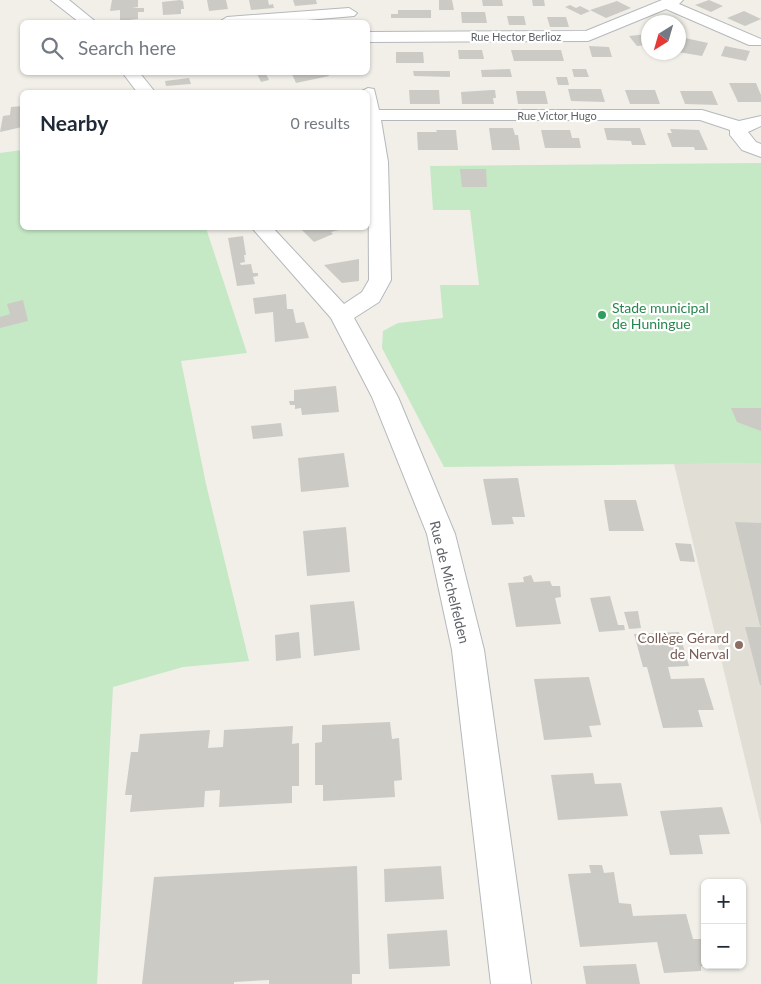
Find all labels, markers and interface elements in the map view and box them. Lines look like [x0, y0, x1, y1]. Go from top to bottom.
north arrow [641, 15, 686, 60]
search box [20, 20, 370, 75]
street label: Rue Hector Berlioz [471, 30, 561, 43]
icon: search [38, 34, 66, 62]
text: Search here [78, 36, 176, 59]
street label: Rue Victor Hugo [517, 109, 597, 122]
text: Nearby [40, 110, 108, 135]
text: 0 results [290, 113, 350, 132]
place label: Stade municipal de Huningue [612, 299, 709, 332]
marker: Stade municipal de Huningue [596, 309, 608, 321]
street label: Rue de Michelfelden [427, 519, 473, 645]
place label: Collège Gérard de Nerval [638, 629, 729, 662]
marker: Collège Gérard de Nerval [733, 639, 745, 651]
map controls [701, 879, 746, 969]
button: + [701, 879, 746, 924]
button: − [701, 924, 746, 969]

